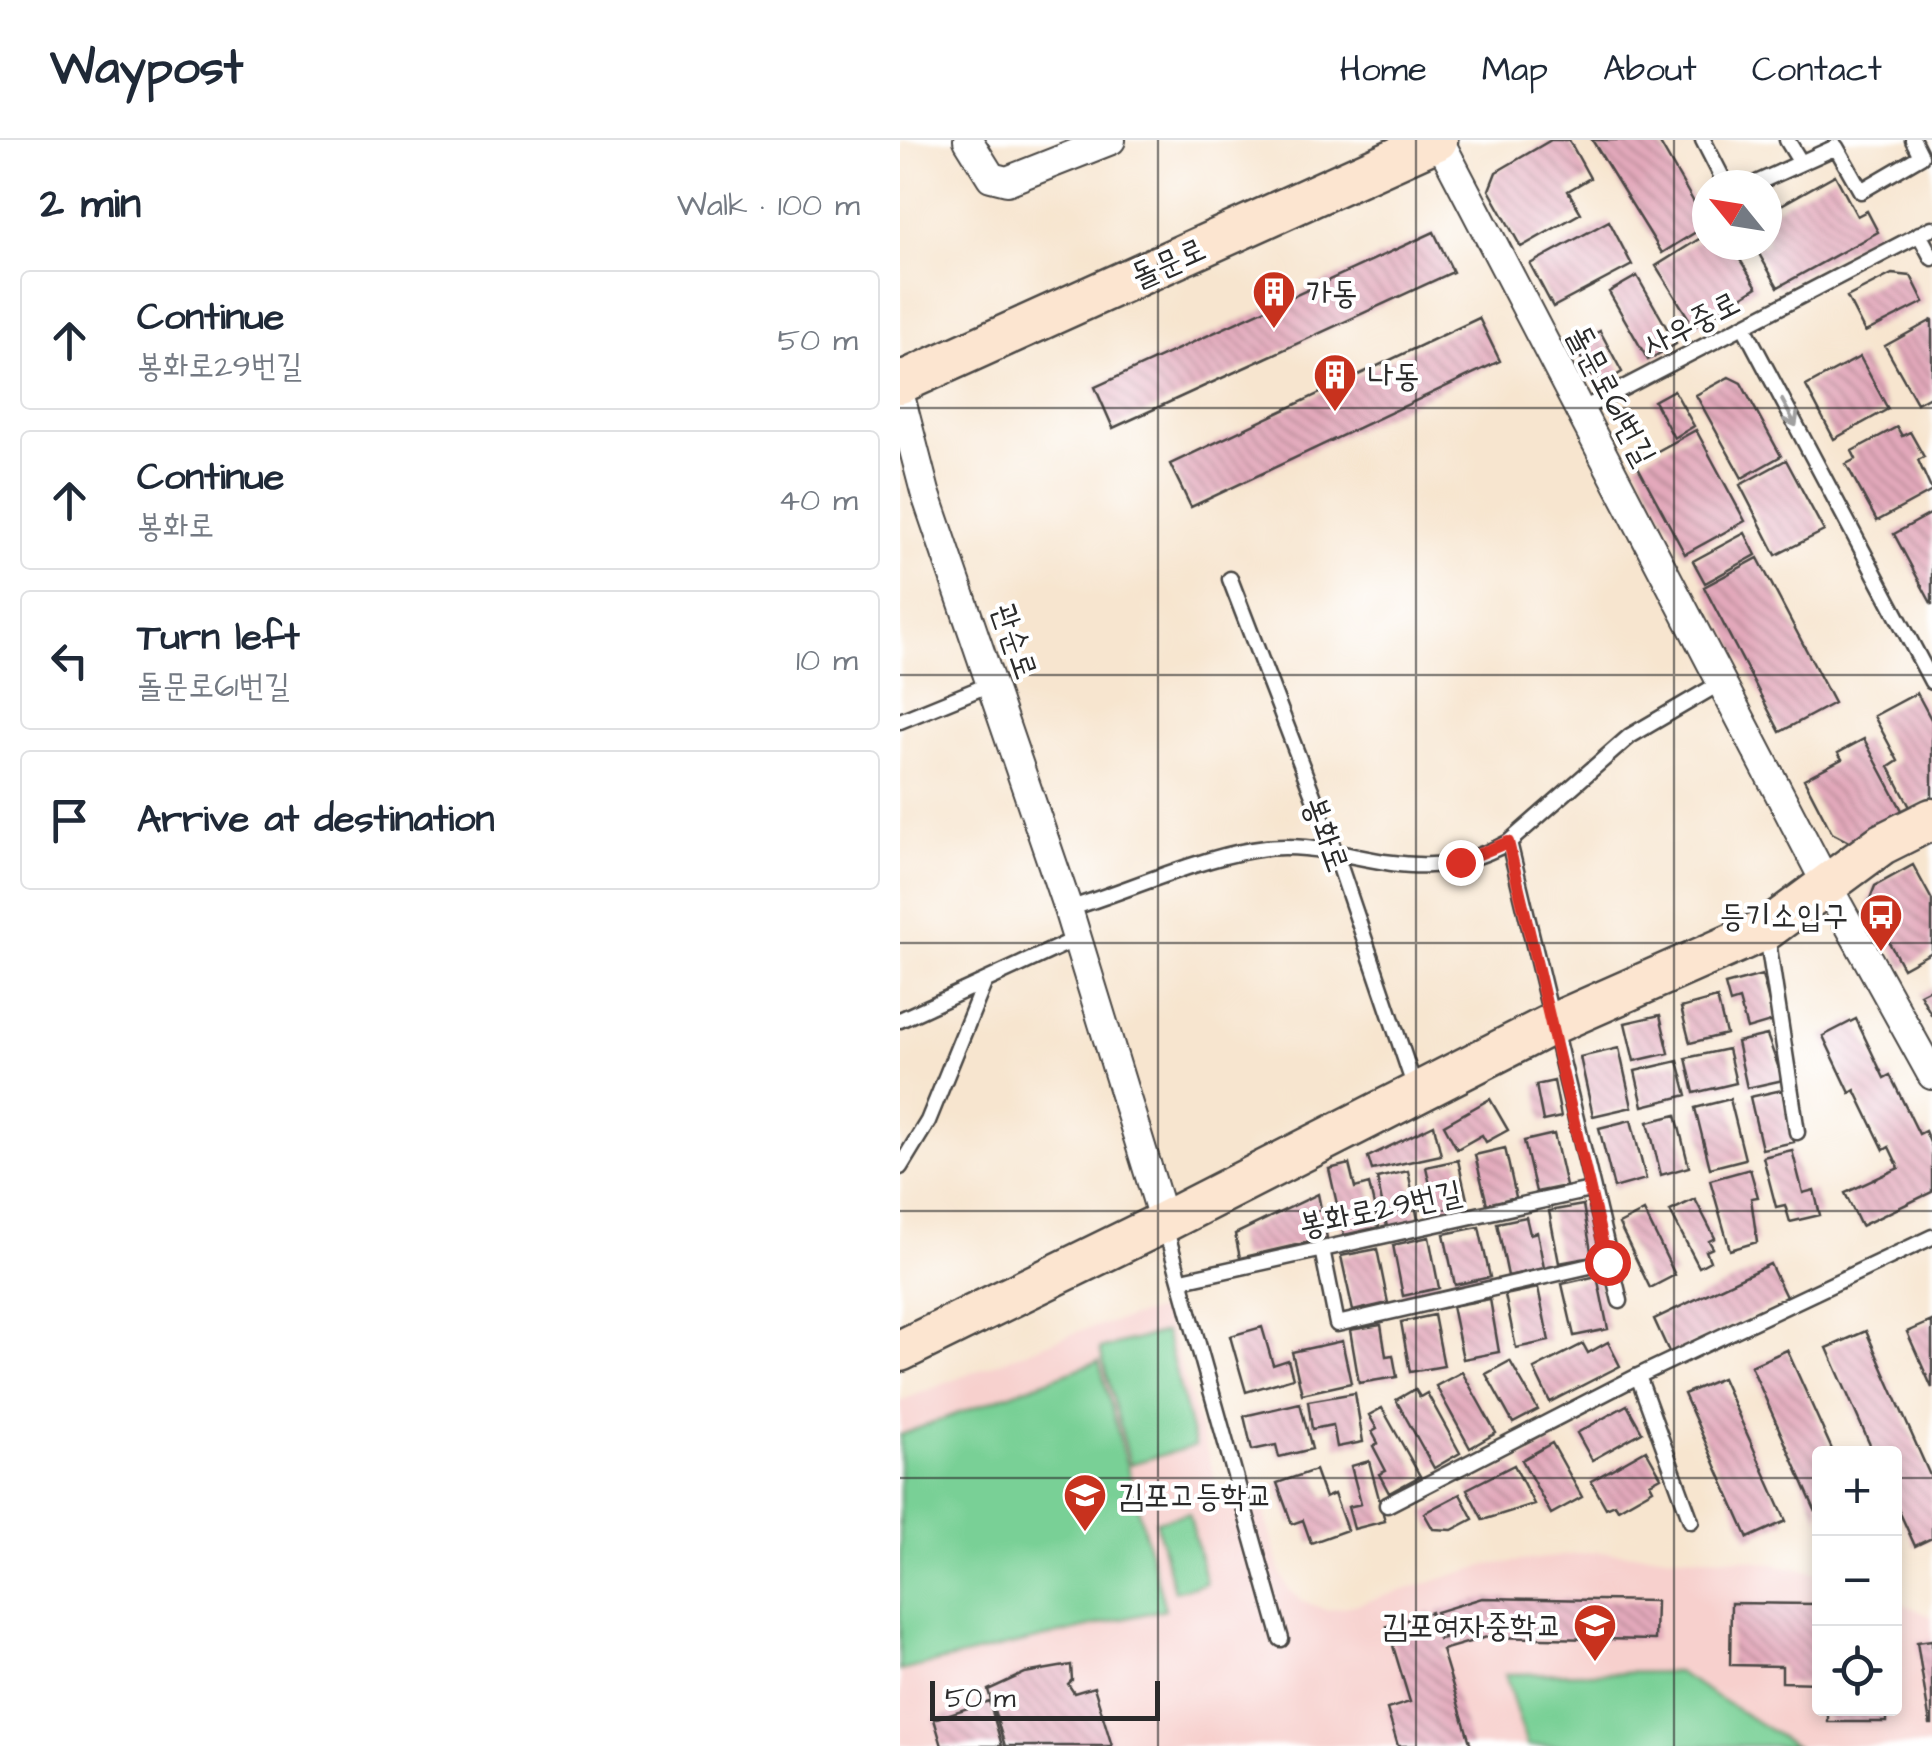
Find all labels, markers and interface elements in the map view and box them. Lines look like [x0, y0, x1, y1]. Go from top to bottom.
text: Waypost [50, 36, 243, 102]
text: Home [1340, 45, 1427, 94]
text: Map [1482, 45, 1548, 94]
text: About [1603, 45, 1697, 94]
text: Contact [1752, 45, 1882, 94]
north arrow [1692, 170, 1782, 260]
text: 2 min [40, 176, 141, 234]
text: Walk · 100 m [677, 183, 860, 228]
street label: 돌문로 [1124, 227, 1213, 300]
building icon: 가동 [1251, 269, 1297, 330]
place label: 가동 [1306, 271, 1358, 316]
street label: 사우중로 [1636, 281, 1748, 368]
text: Continue [137, 292, 284, 344]
icon: ahead [42, 313, 97, 368]
text: 50 m [777, 318, 858, 363]
street label: 돌문로61번길 [1555, 318, 1666, 474]
text: 봉화로29번길 [137, 344, 302, 389]
building icon: 나동 [1312, 352, 1358, 413]
place label: 나동 [1368, 354, 1420, 399]
one-way arrow [1780, 397, 1800, 427]
text: Continue [137, 452, 284, 504]
icon: ahead [42, 473, 97, 528]
text: 40 m [778, 478, 858, 523]
text: 봉화로 [137, 504, 214, 549]
street label: 관순로 [981, 598, 1048, 685]
text: Turn left [137, 612, 300, 664]
icon: left [42, 633, 97, 688]
text: 10 m [796, 638, 858, 683]
text: 돌문로61번길 [137, 664, 290, 709]
street label: 봉화로 [1291, 791, 1360, 879]
icon: arrive [42, 793, 97, 848]
text: Arrive at destination [137, 794, 494, 846]
route end [1438, 840, 1484, 886]
bus stop icon: 등기소입구 [1858, 892, 1904, 953]
place label: 등기소입구 [1719, 894, 1848, 939]
street label: 봉화로29번길 [1295, 1170, 1466, 1249]
route start [1585, 1240, 1631, 1286]
map controls [1812, 1446, 1902, 1716]
button: + [1812, 1446, 1902, 1536]
school or university icon: 김포고등학교 [1062, 1472, 1108, 1533]
place label: 김포고등학교 [1118, 1474, 1273, 1519]
button: − [1812, 1536, 1902, 1626]
school or university icon: 김포여자중학교 [1572, 1602, 1618, 1663]
place label: 김포여자중학교 [1382, 1604, 1562, 1649]
button: locate [1812, 1626, 1902, 1716]
scale bar [930, 1676, 1160, 1720]
text: 50 m [945, 1679, 1016, 1718]

